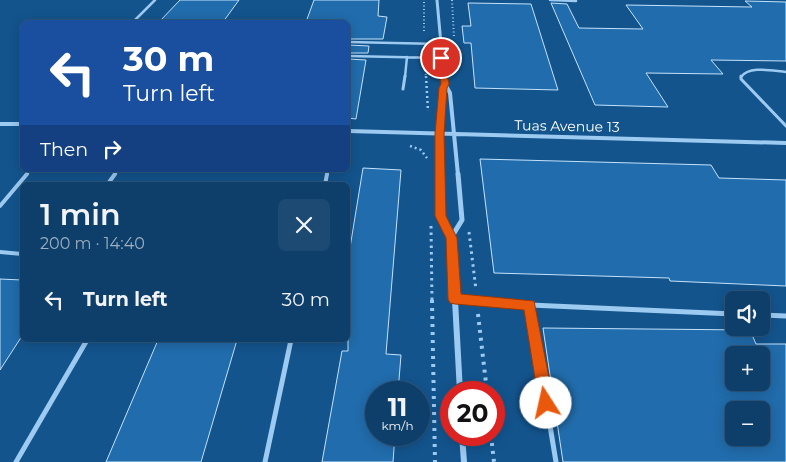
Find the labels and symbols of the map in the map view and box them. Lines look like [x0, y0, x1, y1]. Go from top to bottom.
pin [420, 37, 462, 79]
street label: Tuas Avenue 13 [514, 116, 620, 136]
position arrow [519, 376, 571, 428]
speed limit sign: 20 [440, 381, 505, 446]

